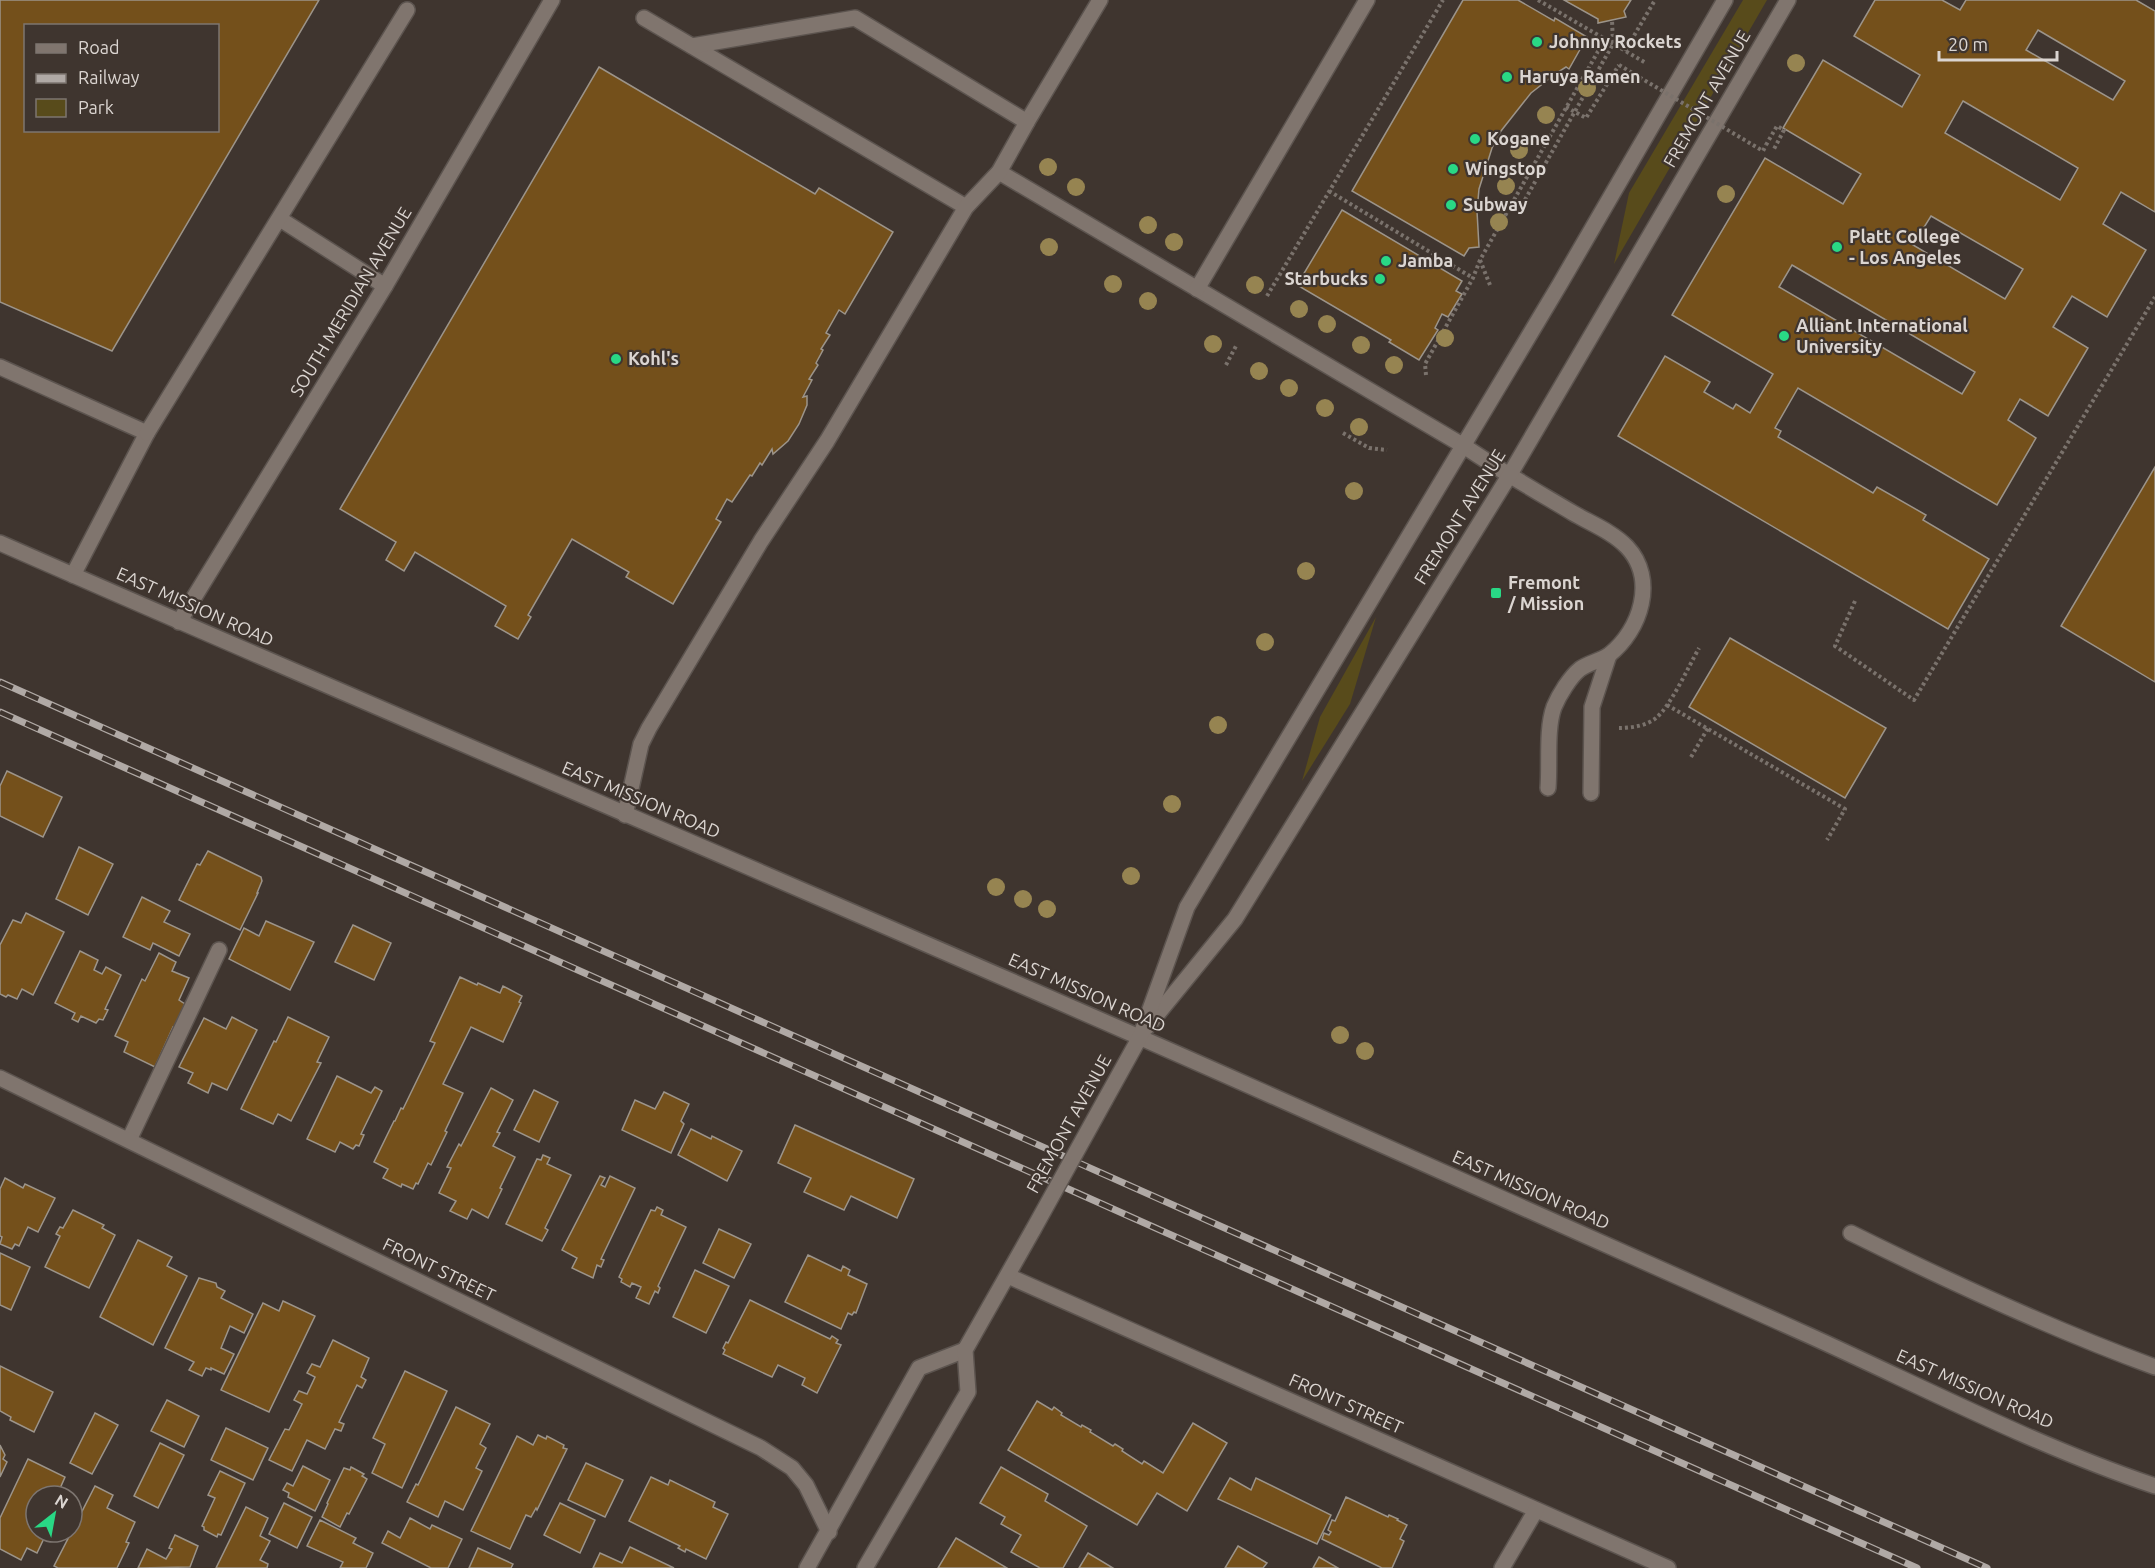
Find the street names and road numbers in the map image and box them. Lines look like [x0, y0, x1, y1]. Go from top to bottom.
street label: FREMONT AVENUE [1659, 26, 1754, 171]
street label: SOUTH MERIDIAN AVENUE [286, 203, 415, 400]
street label: FREMONT AVENUE [1410, 445, 1509, 587]
street label: EAST MISSION ROAD [114, 562, 277, 650]
street label: EAST MISSION ROAD [559, 757, 724, 841]
street label: EAST MISSION ROAD [1006, 948, 1169, 1036]
street label: FREMONT AVENUE [1022, 1051, 1114, 1196]
street label: EAST MISSION ROAD [1450, 1145, 1613, 1233]
street label: FRONT STREET [380, 1233, 499, 1305]
street label: EAST MISSION ROAD [1894, 1344, 2057, 1432]
street label: FRONT STREET [1286, 1369, 1406, 1437]

